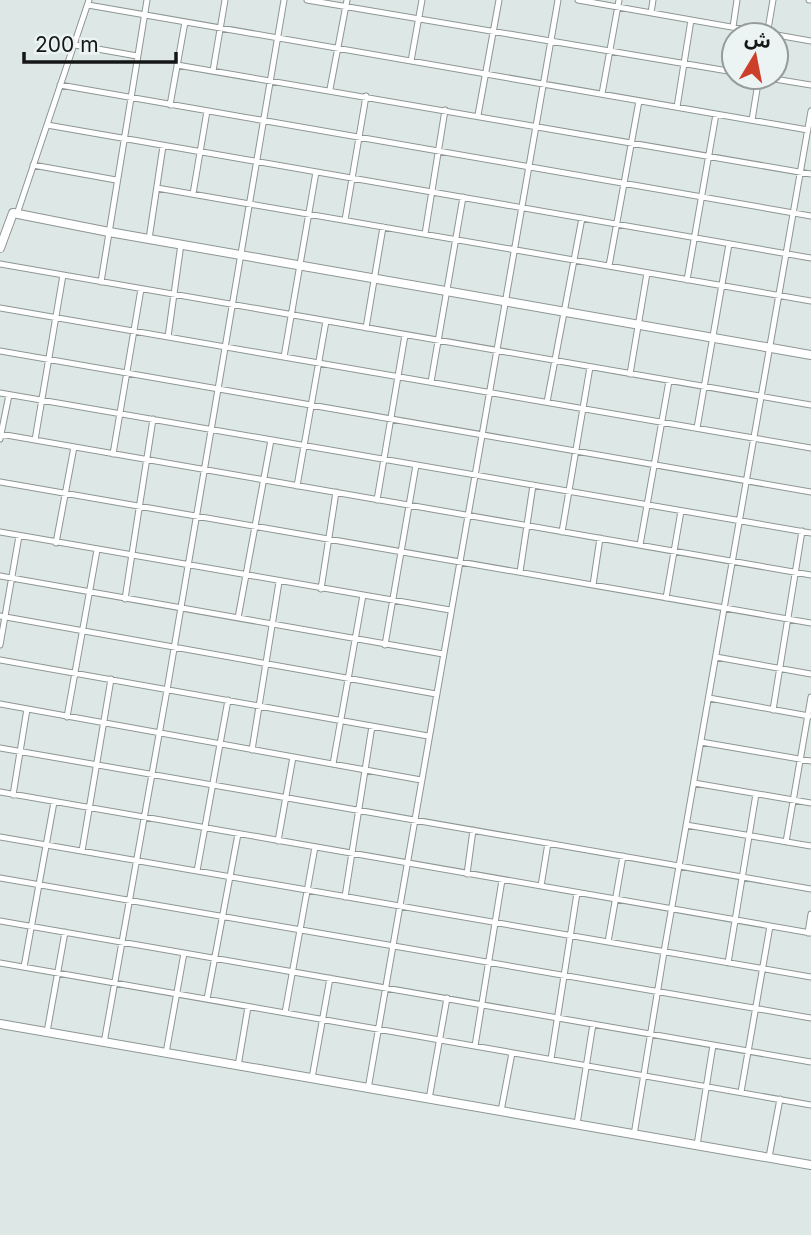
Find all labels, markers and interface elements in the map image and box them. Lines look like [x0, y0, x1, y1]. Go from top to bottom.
scale bar [24, 21, 177, 65]
north arrow [720, 21, 790, 91]
text: ش [743, 26, 773, 53]
text: 200 m [35, 32, 99, 57]

